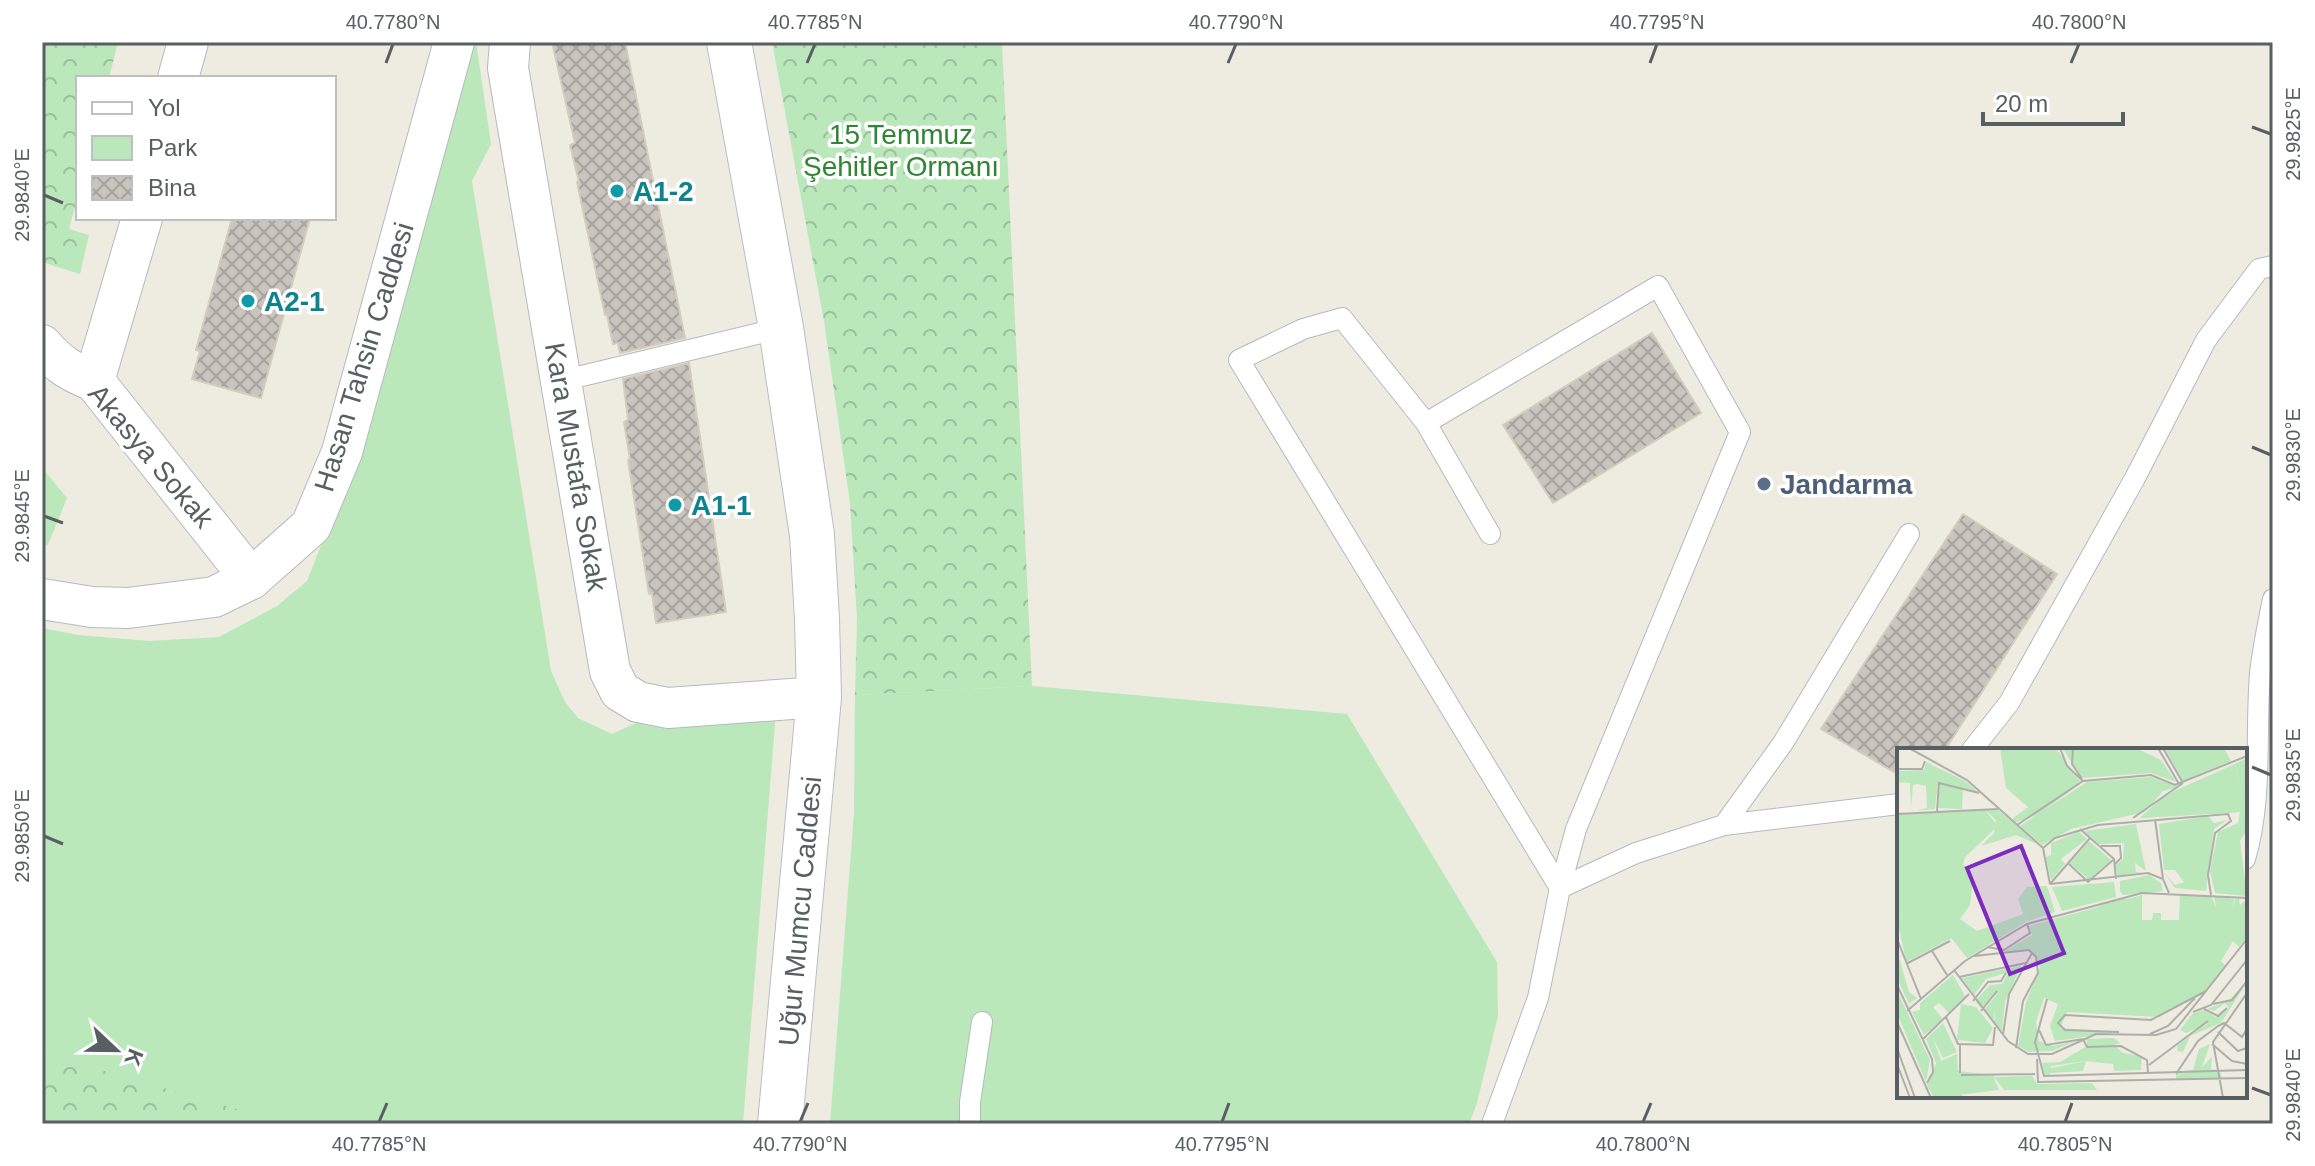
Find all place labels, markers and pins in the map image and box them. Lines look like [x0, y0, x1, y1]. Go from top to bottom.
place label: A1-2 [633, 176, 694, 207]
marker: A1-2 [608, 182, 626, 200]
place label: A2-1 [264, 286, 325, 317]
marker: A2-1 [239, 292, 257, 310]
place label: Jandarma [1780, 469, 1913, 500]
marker: Jandarma [1755, 475, 1773, 493]
place label: A1-1 [691, 490, 752, 521]
marker: A1-1 [666, 496, 684, 514]

